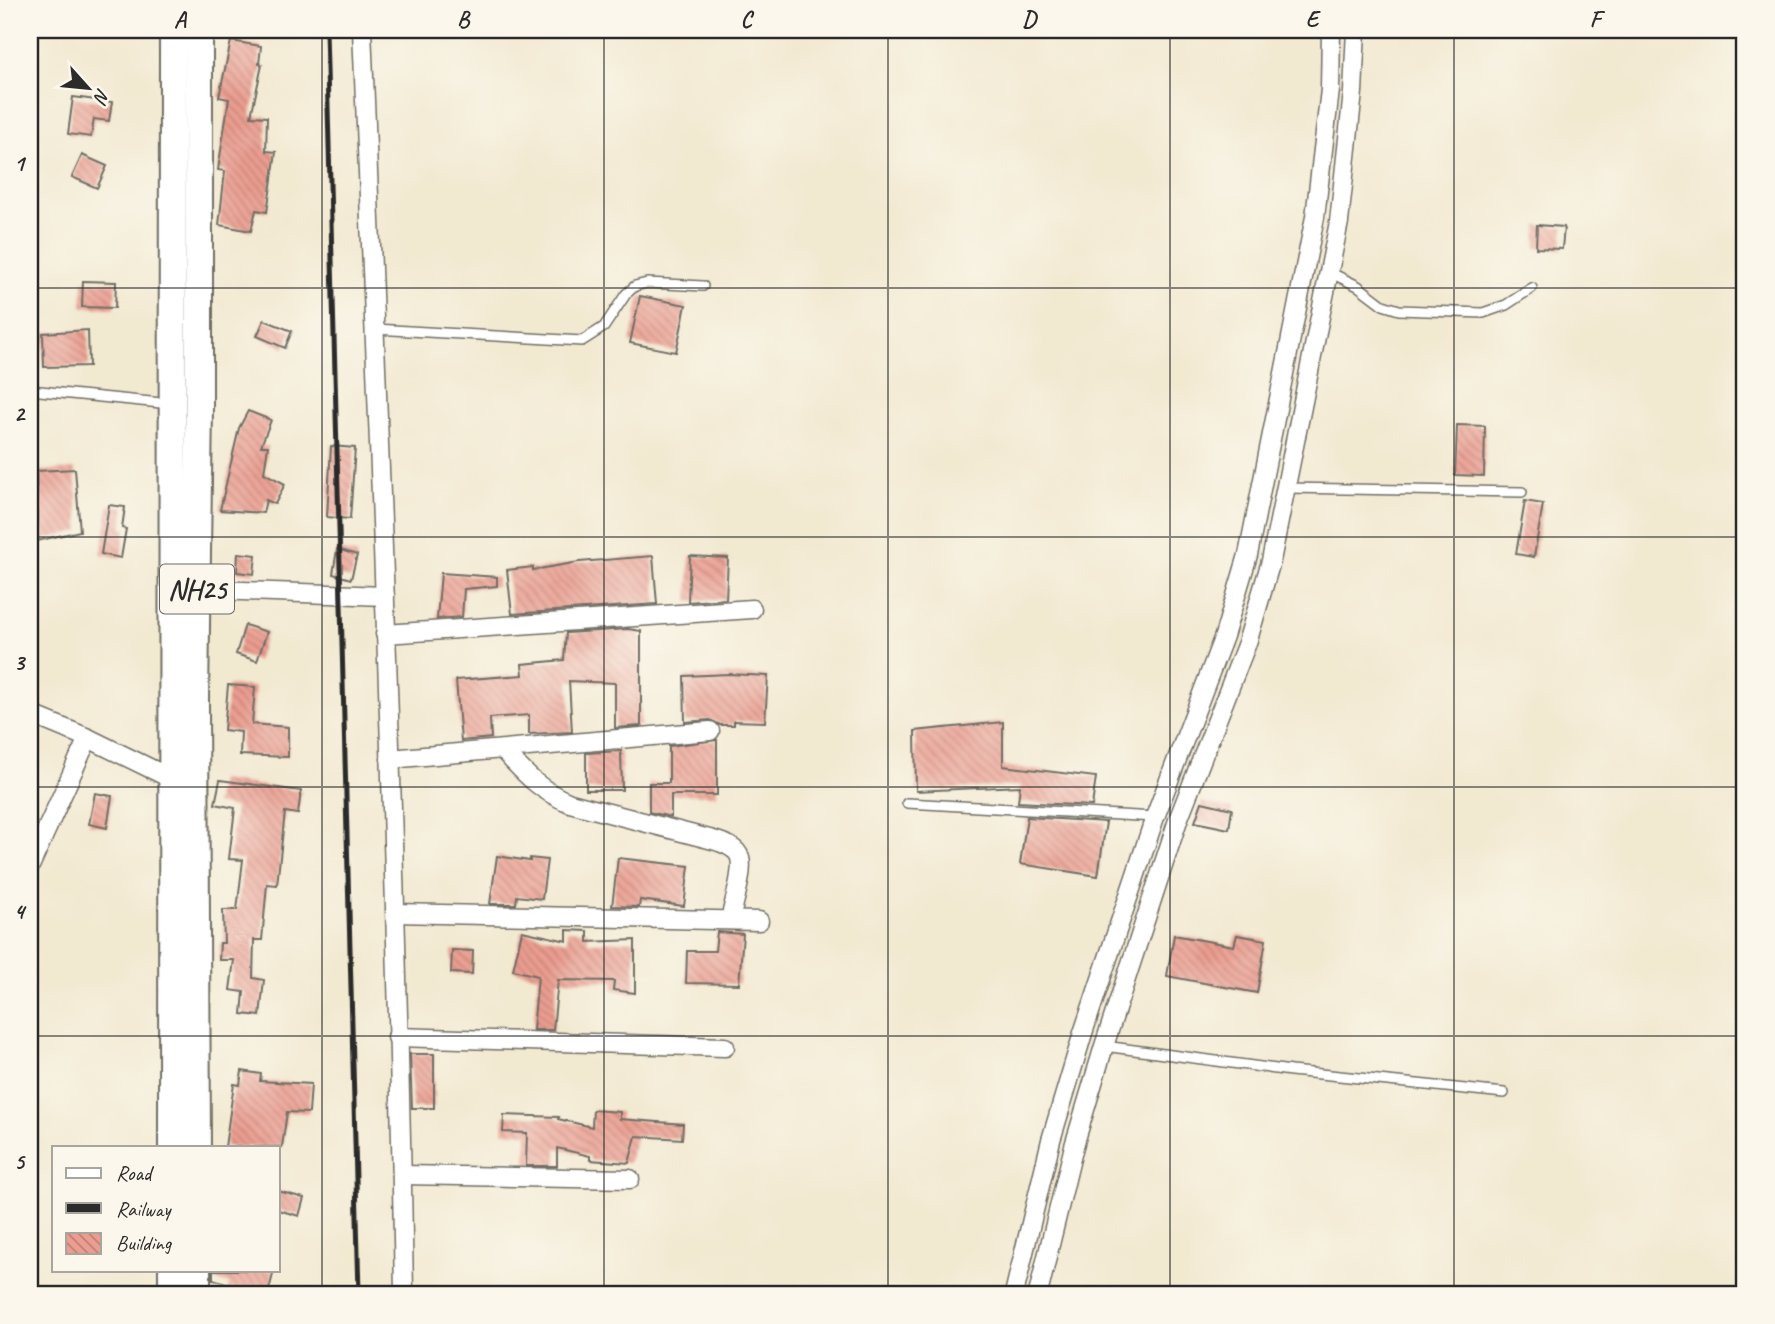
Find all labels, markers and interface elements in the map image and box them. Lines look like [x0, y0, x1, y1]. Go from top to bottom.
text: A [174, 5, 188, 34]
text: B [457, 5, 471, 34]
text: C [741, 5, 755, 34]
text: D [1022, 5, 1038, 34]
text: E [1306, 5, 1322, 34]
text: F [1590, 5, 1606, 34]
north arrow [52, 52, 122, 122]
text: N [87, 85, 116, 109]
text: 1 [14, 149, 27, 178]
text: 2 [14, 399, 27, 428]
road number: NH25 [160, 564, 234, 614]
text: 3 [14, 648, 27, 677]
text: 4 [14, 897, 27, 926]
legend [52, 1146, 280, 1272]
text: 5 [14, 1147, 26, 1176]
text: Road [116, 1160, 155, 1186]
text: Railway [116, 1196, 172, 1222]
text: Building [116, 1230, 173, 1256]

